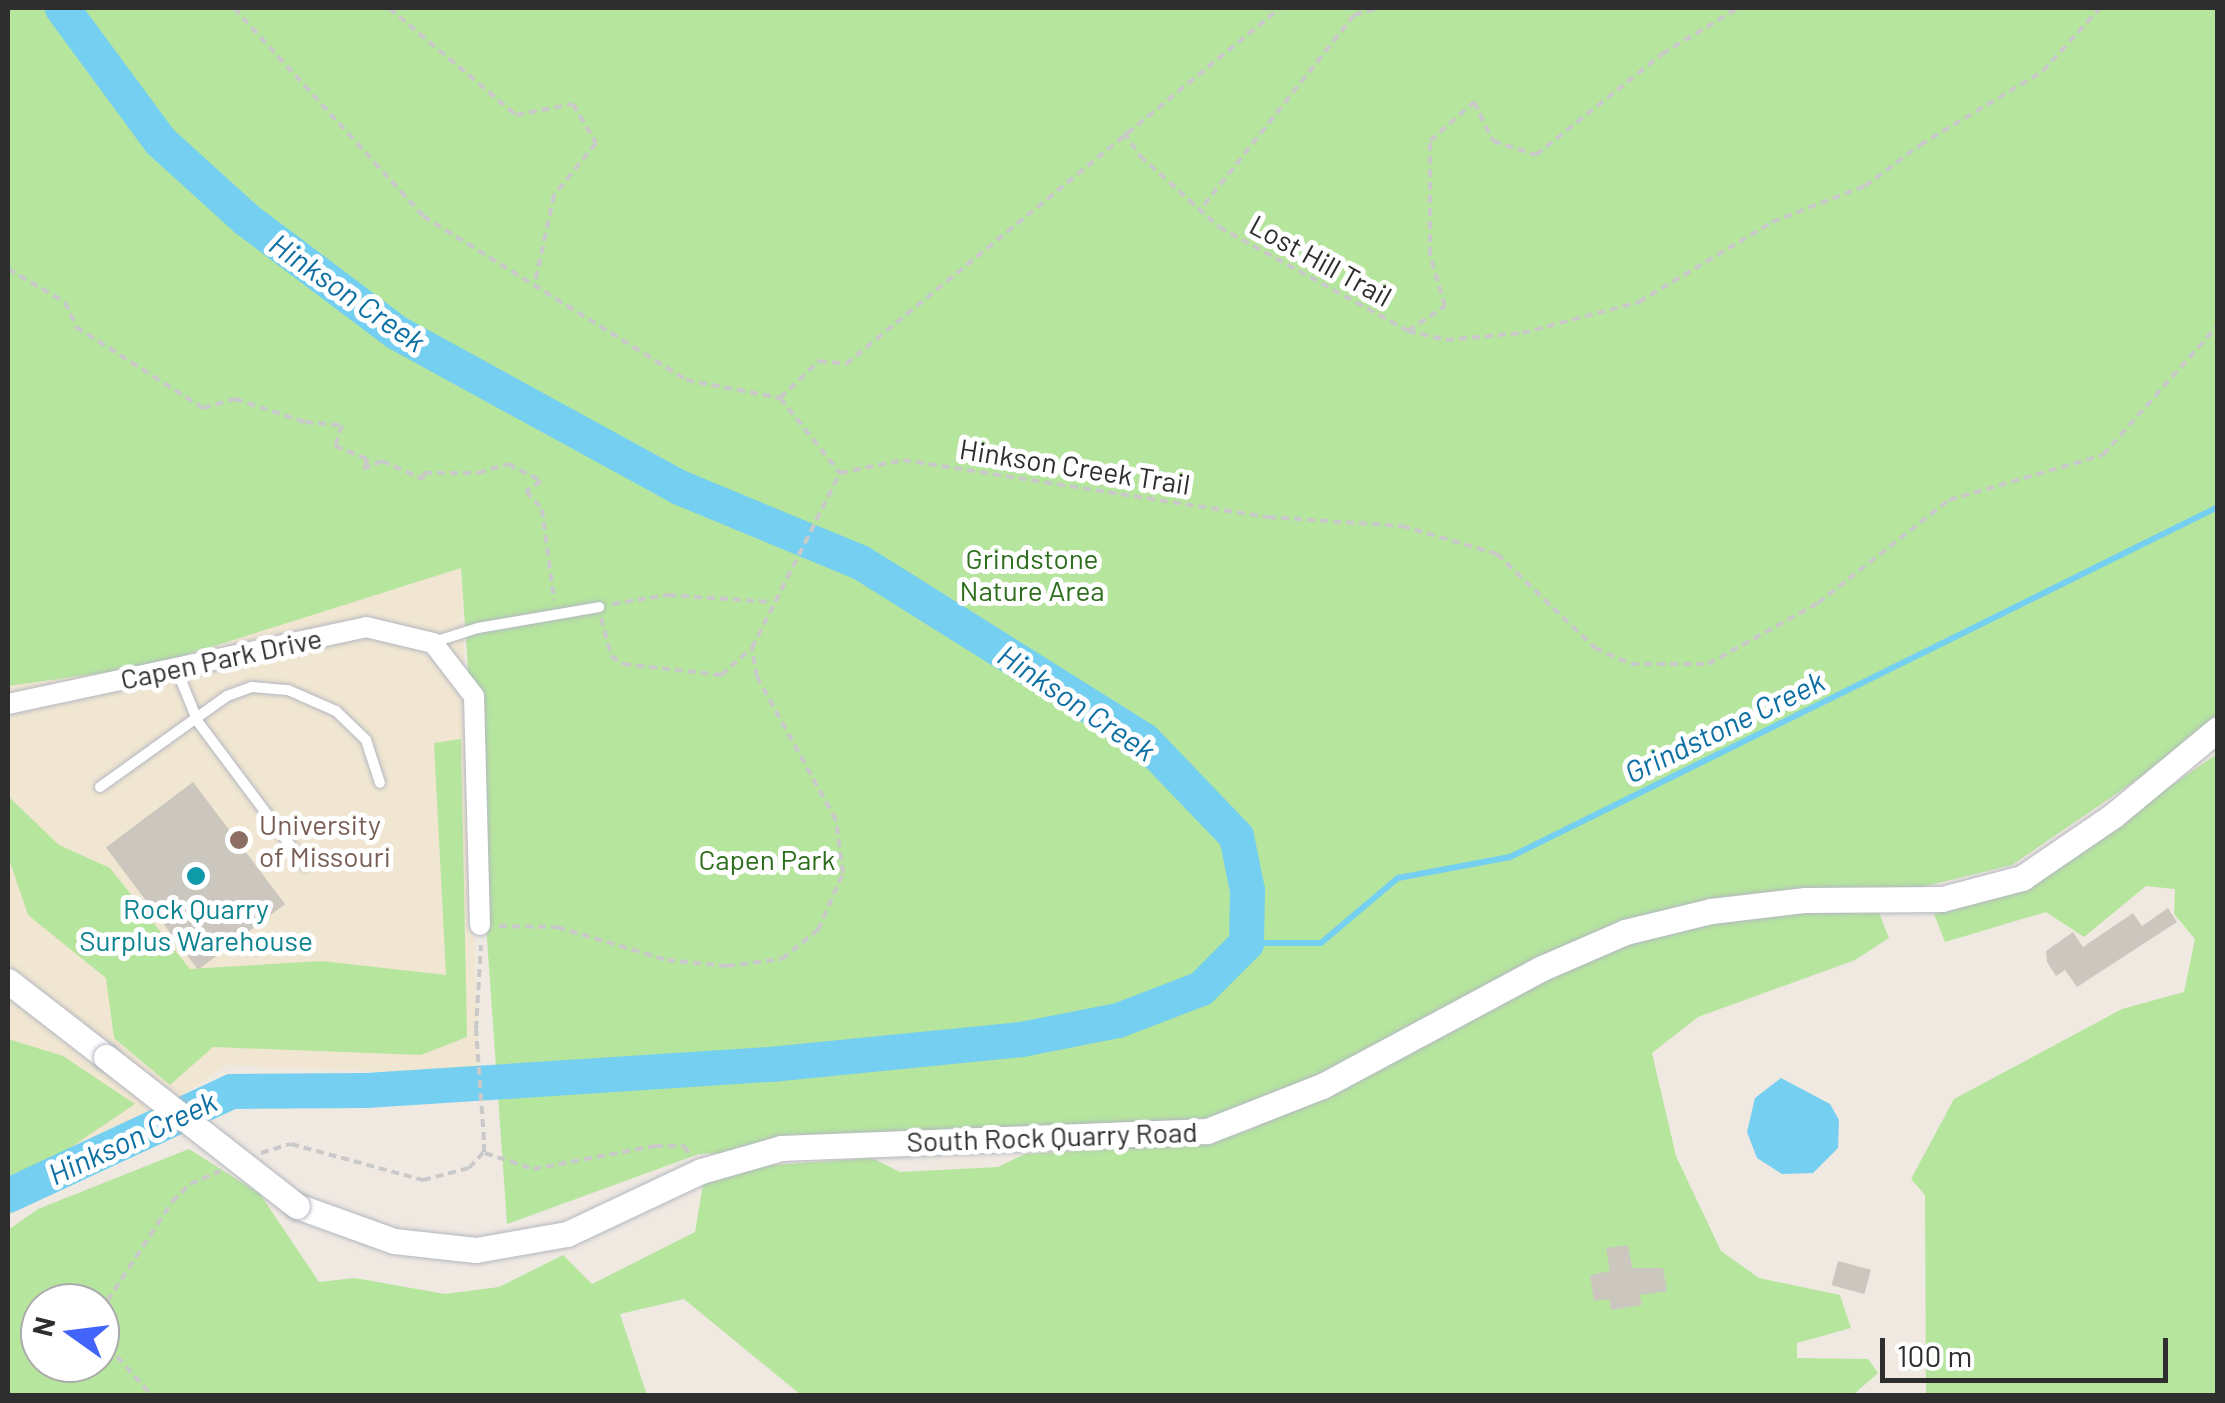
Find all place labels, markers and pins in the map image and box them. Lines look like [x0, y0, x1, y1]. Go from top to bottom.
place label: University of Missouri [259, 807, 391, 873]
marker: University of Missouri [228, 829, 250, 851]
marker: Rock Quarry Surplus Warehouse [185, 865, 207, 887]
place label: Rock Quarry Surplus Warehouse [79, 891, 313, 957]

